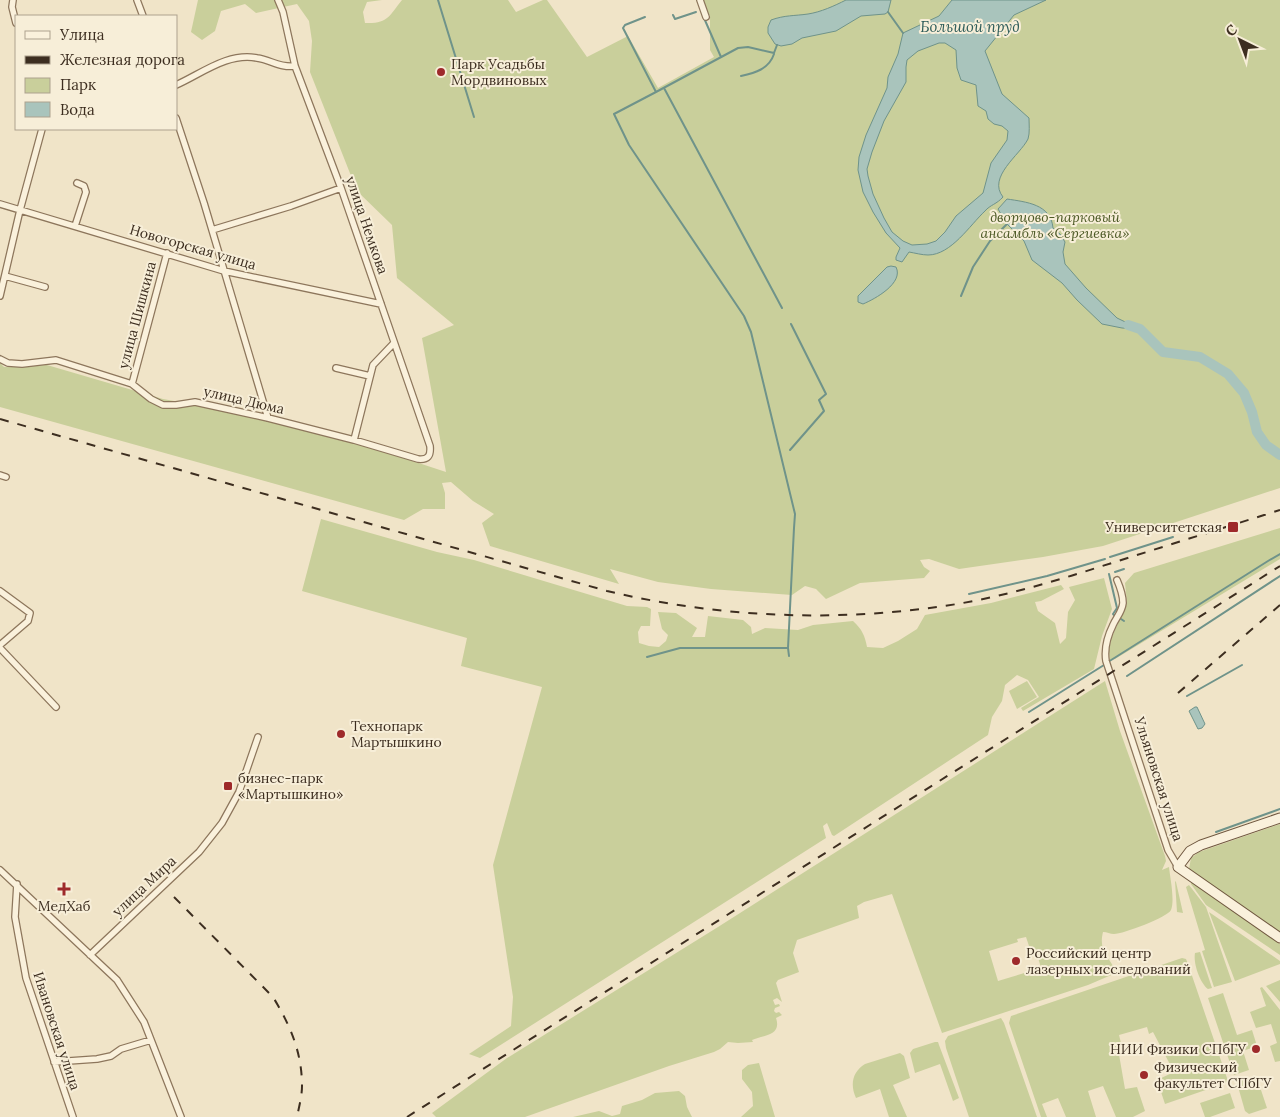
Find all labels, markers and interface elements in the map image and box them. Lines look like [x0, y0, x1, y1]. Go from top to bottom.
legend [15, 15, 178, 130]
north arrow [1215, 15, 1265, 65]
water label: Большой пруд [920, 17, 1020, 36]
text: С [1222, 20, 1241, 40]
text: Улица [59, 25, 105, 44]
text: Железная дорога [60, 50, 185, 69]
place label: Парк Усадьбы Мордвиновых [451, 55, 547, 89]
marker: Парк Усадьбы Мордвиновых [435, 66, 447, 78]
text: Парк [60, 75, 96, 94]
text: Вода [60, 100, 95, 119]
street label: улица Немкова [342, 174, 392, 276]
park label: дворцово-парковый ансамбль «Сергиевка» [981, 208, 1129, 242]
street label: Новогорская улица [128, 220, 258, 274]
street label: улица Шишкина [114, 259, 160, 371]
street label: улица Дюма [202, 382, 286, 418]
place label: Университетская [1104, 518, 1222, 536]
marker: Университетская [1226, 520, 1240, 534]
street label: Ульяновская улица [1130, 714, 1188, 843]
place label: Технопарк Мартышкино [351, 717, 442, 751]
marker: Технопарк Мартышкино [335, 728, 347, 740]
place label: бизнес-парк «Мартышкино» [238, 769, 343, 803]
marker: бизнес-парк «Мартышкино» [222, 780, 234, 792]
street label: улица Мира [108, 852, 180, 920]
marker: МедХаб [57, 882, 71, 896]
place label: МедХаб [38, 897, 91, 915]
place label: Российский центр лазерных исследований [1026, 944, 1191, 978]
marker: Российский центр лазерных исследований [1010, 955, 1022, 967]
street label: Ивановская улица [29, 970, 85, 1092]
place label: НИИ Физики СПбГУ [1110, 1040, 1246, 1058]
marker: НИИ Физики СПбГУ [1250, 1043, 1262, 1055]
place label: Физический факультет СПбГУ [1154, 1058, 1272, 1092]
marker: Физический факультет СПбГУ [1138, 1069, 1150, 1081]

